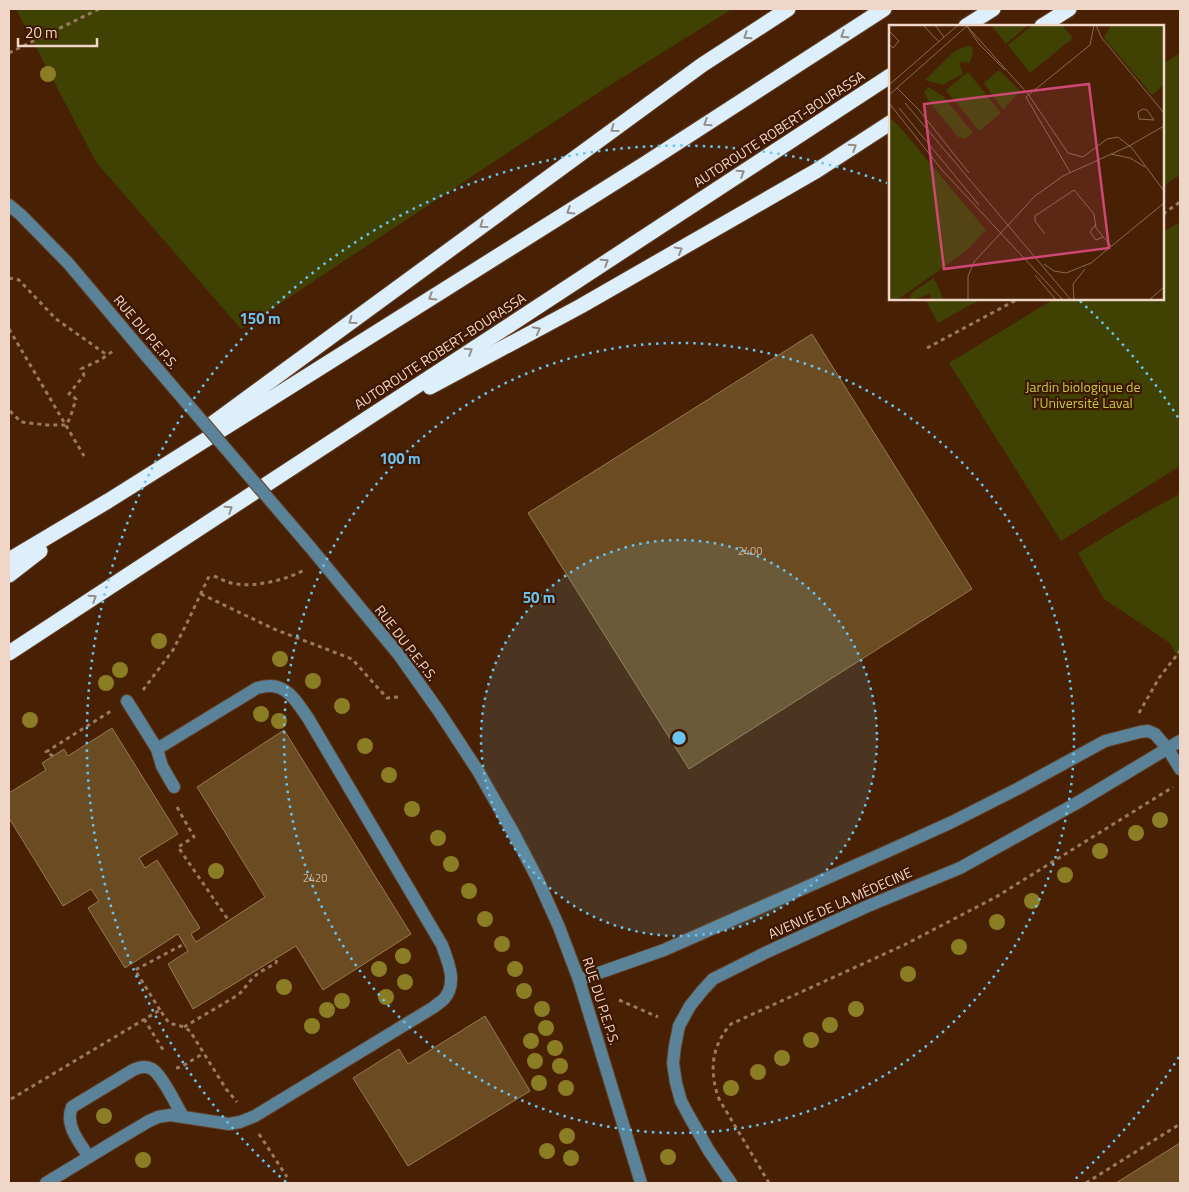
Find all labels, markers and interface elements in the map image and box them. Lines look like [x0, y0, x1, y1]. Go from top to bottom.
scale bar [18, 15, 96, 47]
text: 20 m [25, 21, 58, 44]
inset map [889, 25, 1164, 300]
one-way arrow [743, 29, 752, 39]
one-way arrow [840, 29, 849, 38]
street label: AUTOROUTE ROBERT-BOURASSA [689, 65, 869, 192]
one-way arrow [703, 117, 712, 127]
one-way arrow [610, 123, 620, 132]
one-way arrow [847, 144, 857, 153]
one-way arrow [736, 170, 745, 180]
one-way arrow [566, 204, 575, 214]
one-way arrow [480, 220, 489, 228]
one-way arrow [673, 246, 682, 256]
one-way arrow [600, 259, 609, 269]
street label: AUTOROUTE ROBERT-BOURASSA [350, 287, 530, 414]
street label: RUE DU P.E.P.S. [109, 290, 184, 373]
one-way arrow [429, 291, 438, 300]
text: 150 m [239, 307, 281, 330]
one-way arrow [349, 316, 358, 324]
one-way arrow [532, 326, 541, 336]
one-way arrow [464, 348, 473, 358]
park label: Jardin biologique de l'Université Laval [1026, 376, 1140, 413]
text: 100 m [379, 447, 421, 470]
one-way arrow [223, 506, 232, 515]
house number: 2400 [738, 543, 762, 559]
text: 50 m [523, 586, 555, 609]
one-way arrow [87, 595, 97, 604]
street label: RUE DU P.E.P.S. [370, 600, 443, 685]
centre of rings [670, 729, 688, 747]
street label: AVENUE DE LA MÉDECINE [764, 861, 915, 944]
house number: 2420 [303, 870, 327, 886]
street label: RUE DU P.E.P.S. [577, 954, 626, 1048]

